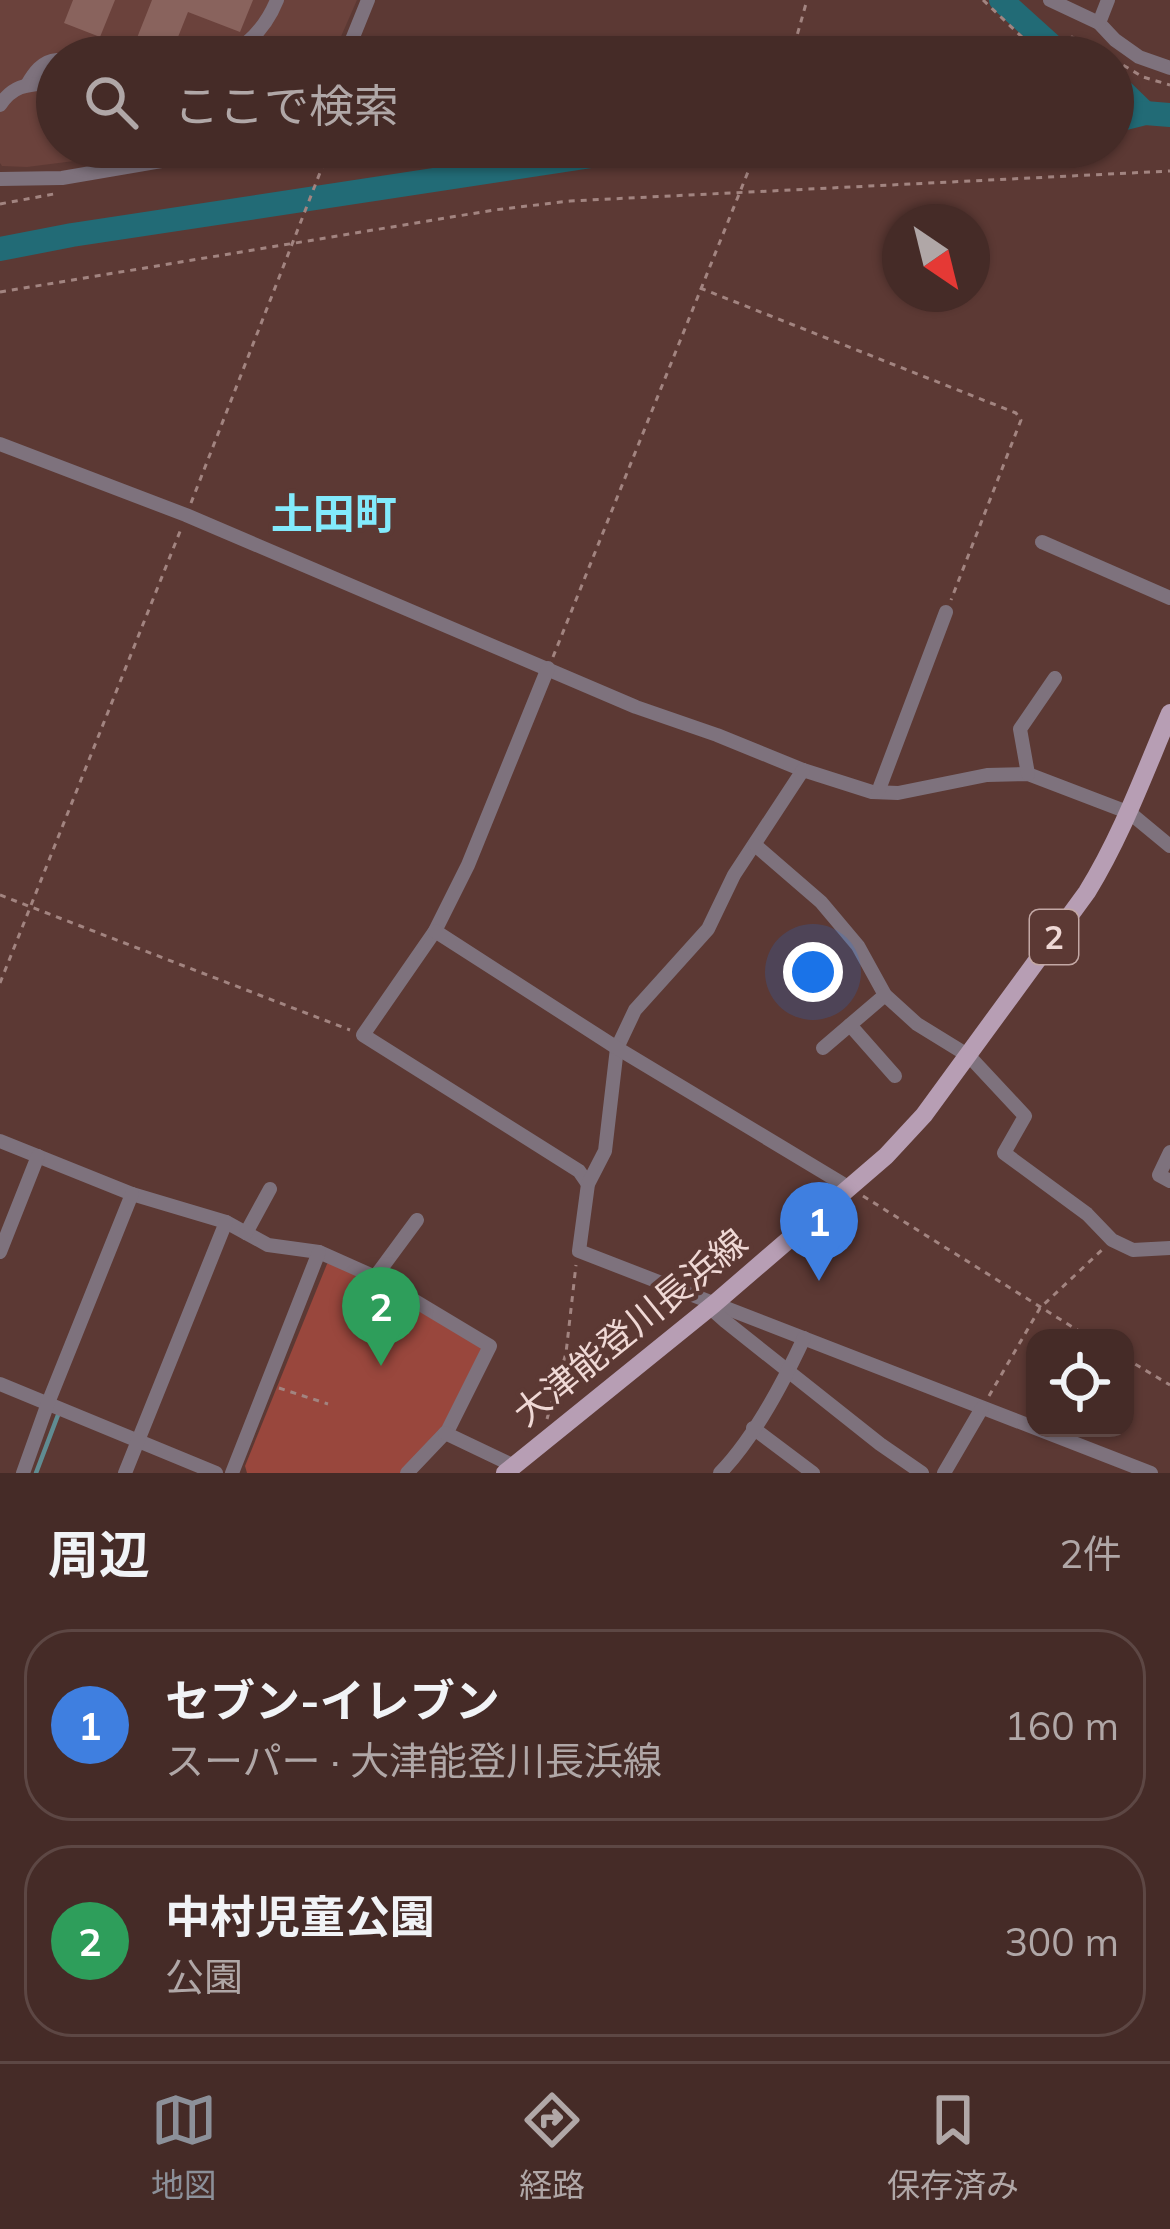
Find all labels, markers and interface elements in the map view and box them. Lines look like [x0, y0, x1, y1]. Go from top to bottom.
search box [36, 36, 1134, 168]
icon: search [78, 69, 144, 135]
text: ここで検索 [174, 77, 399, 133]
north arrow [882, 204, 990, 312]
district label: 土田町 [271, 487, 397, 540]
road number: 2 [1030, 910, 1078, 964]
your location [783, 942, 843, 1002]
pin: 1 [780, 1182, 858, 1281]
street label: 大津能登川長浜線 [504, 1218, 756, 1435]
pin: 2 [342, 1267, 420, 1366]
map controls [1026, 1329, 1134, 1437]
button: locate [1026, 1329, 1134, 1437]
text: 周辺 [48, 1522, 150, 1586]
text: 2件 [1060, 1529, 1122, 1578]
text: セブン-イレブン [165, 1672, 500, 1728]
text: 1 [78, 1701, 102, 1750]
text: 160 m [1004, 1701, 1119, 1750]
text: スーパー · 大津能登川長浜線 [165, 1736, 662, 1785]
text: 中村児童公園 [165, 1888, 435, 1944]
text: 2 [78, 1917, 102, 1966]
text: 300 m [1004, 1917, 1119, 1966]
text: 公園 [165, 1952, 243, 2001]
tab: 地図 [151, 2087, 217, 2207]
tab: 経路 [519, 2087, 585, 2207]
tab: 保存済み [887, 2087, 1019, 2207]

